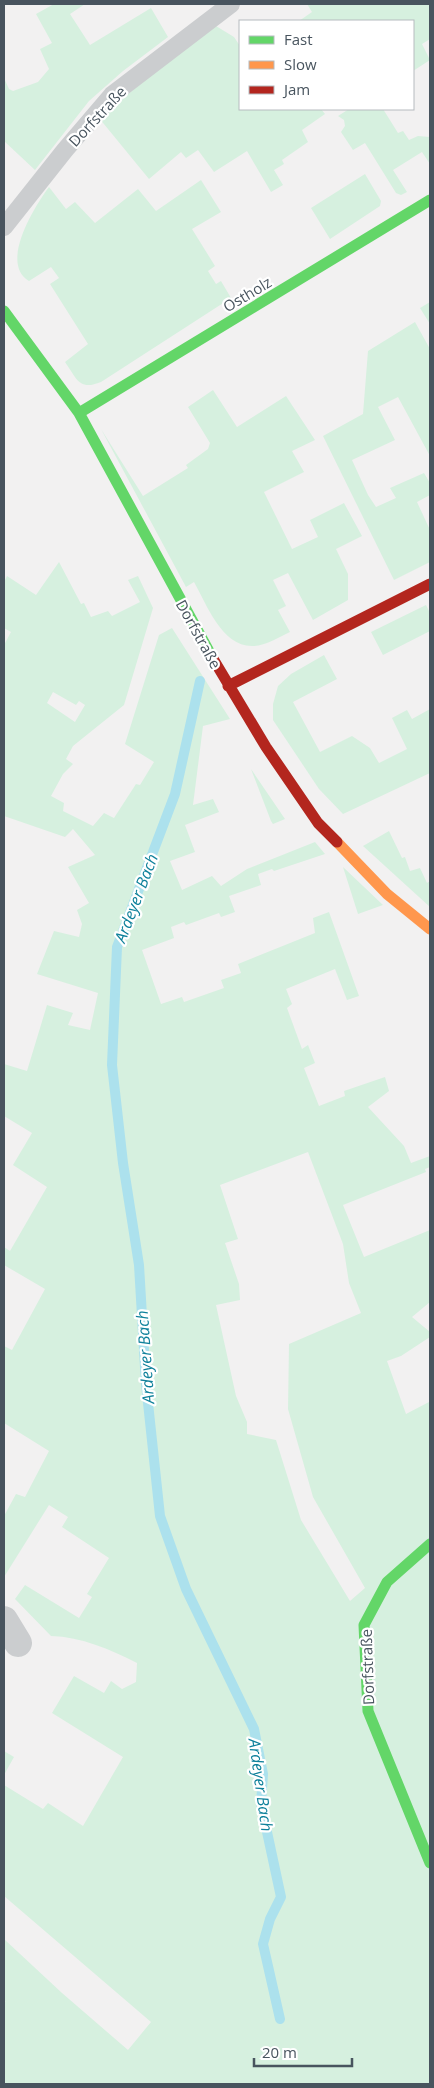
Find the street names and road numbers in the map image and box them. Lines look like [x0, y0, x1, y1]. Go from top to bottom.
street label: Dorfstraße [64, 81, 130, 151]
street label: Ostholz [219, 272, 275, 316]
street label: Dorfstraße [172, 596, 226, 672]
street label: Dorfstraße [356, 1629, 378, 1705]

